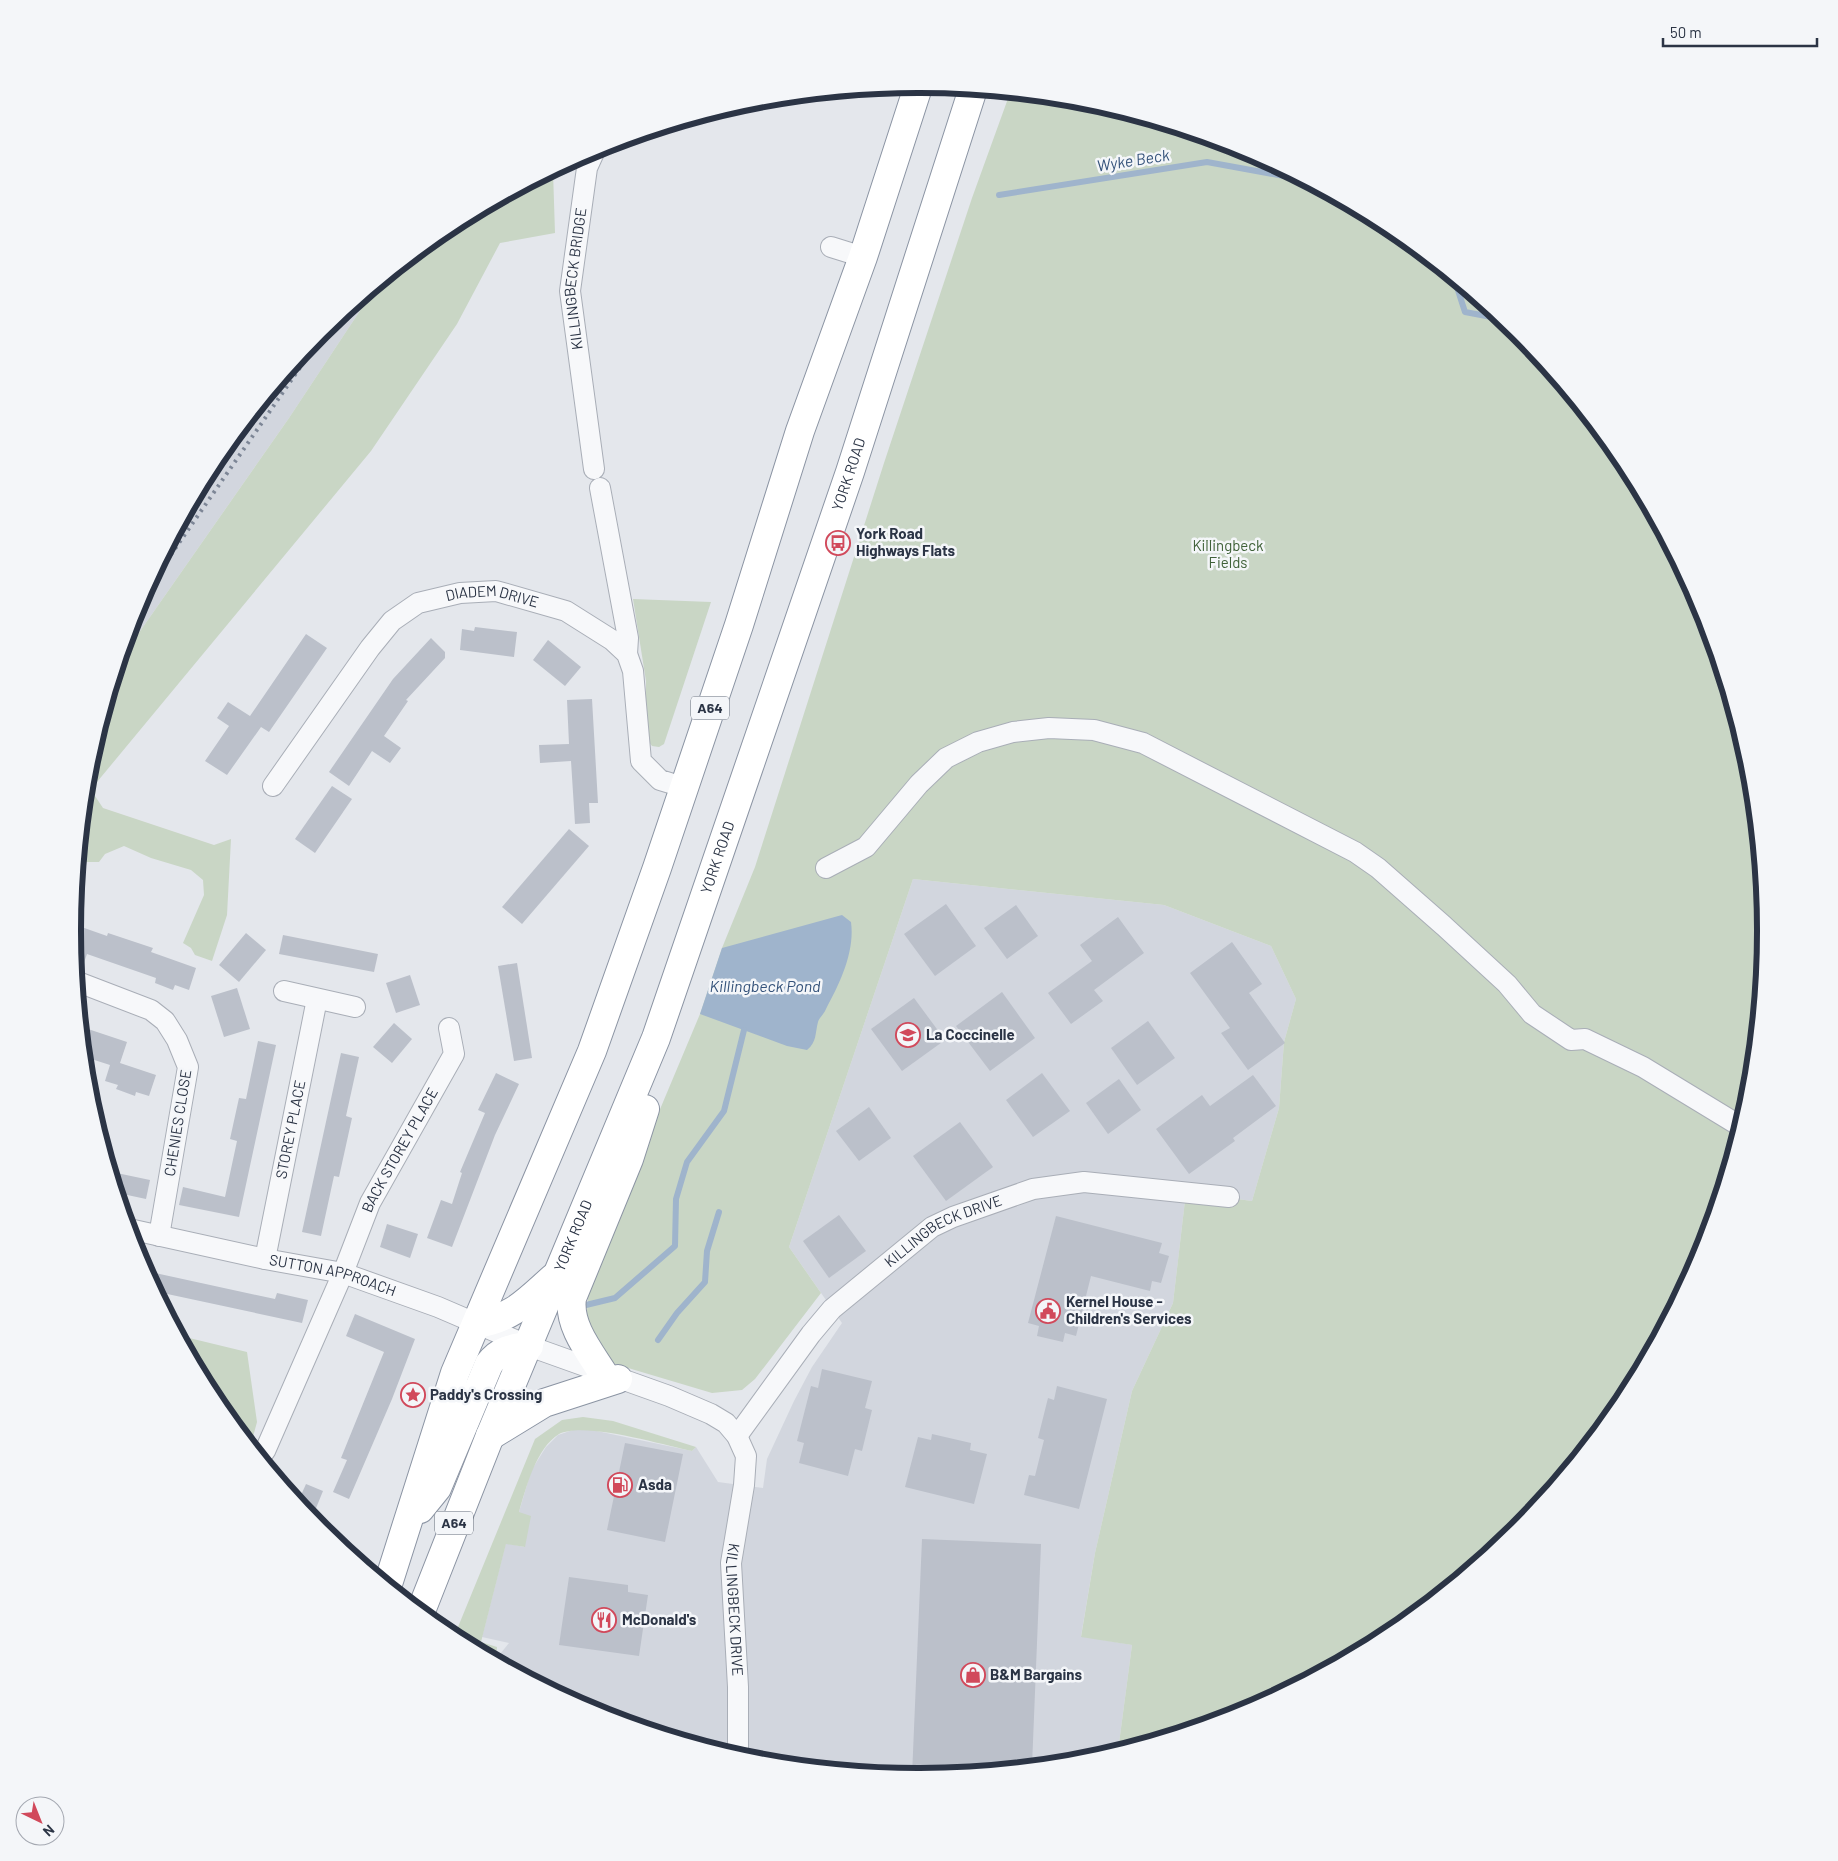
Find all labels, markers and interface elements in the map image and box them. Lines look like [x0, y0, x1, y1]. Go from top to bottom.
scale bar [1663, 15, 1817, 47]
text: 50 m [1670, 23, 1702, 41]
water label: Wyke Beck [1095, 144, 1171, 175]
street label: KILLINGBECK BRIDGE [560, 206, 589, 351]
street label: YORK ROAD [827, 435, 868, 513]
place label: York Road Highways Flats [856, 524, 956, 559]
bus stop icon: York Road Highways Flats [825, 530, 851, 556]
park label: Killingbeck Fields [1192, 536, 1264, 571]
street label: DIADEM DRIVE [444, 581, 541, 611]
road number: A64 [691, 696, 729, 720]
street label: YORK ROAD [696, 819, 738, 896]
water label: Killingbeck Pond [710, 976, 821, 995]
school or university icon: La Coccinelle [895, 1022, 921, 1048]
place label: La Coccinelle [926, 1025, 1015, 1043]
street label: CHENIES CLOSE [160, 1068, 194, 1177]
street label: STOREY PLACE [271, 1078, 309, 1180]
street label: BACK STOREY PLACE [357, 1084, 441, 1215]
street label: KILLINGBECK DRIVE [880, 1191, 1004, 1270]
street label: YORK ROAD [550, 1197, 595, 1274]
street label: SUTTON APPROACH [268, 1250, 399, 1299]
place label: Kernel House - Children's Services [1066, 1292, 1192, 1327]
public building icon: Kernel House - Children's Services [1035, 1298, 1061, 1324]
place icon: Paddy's Crossing [400, 1382, 426, 1408]
place label: Paddy's Crossing [430, 1385, 542, 1403]
fuel station icon: Asda [607, 1472, 633, 1498]
place label: Asda [638, 1475, 672, 1493]
road number: A64 [435, 1512, 473, 1535]
street label: KILLINGBECK DRIVE [723, 1542, 747, 1677]
restaurant icon: McDonald's [591, 1607, 617, 1633]
place label: McDonald's [622, 1610, 697, 1628]
shop icon: B&M Bargains [960, 1662, 986, 1688]
place label: B&M Bargains [990, 1665, 1082, 1683]
north arrow [15, 1796, 65, 1846]
text: N [40, 1821, 58, 1840]

